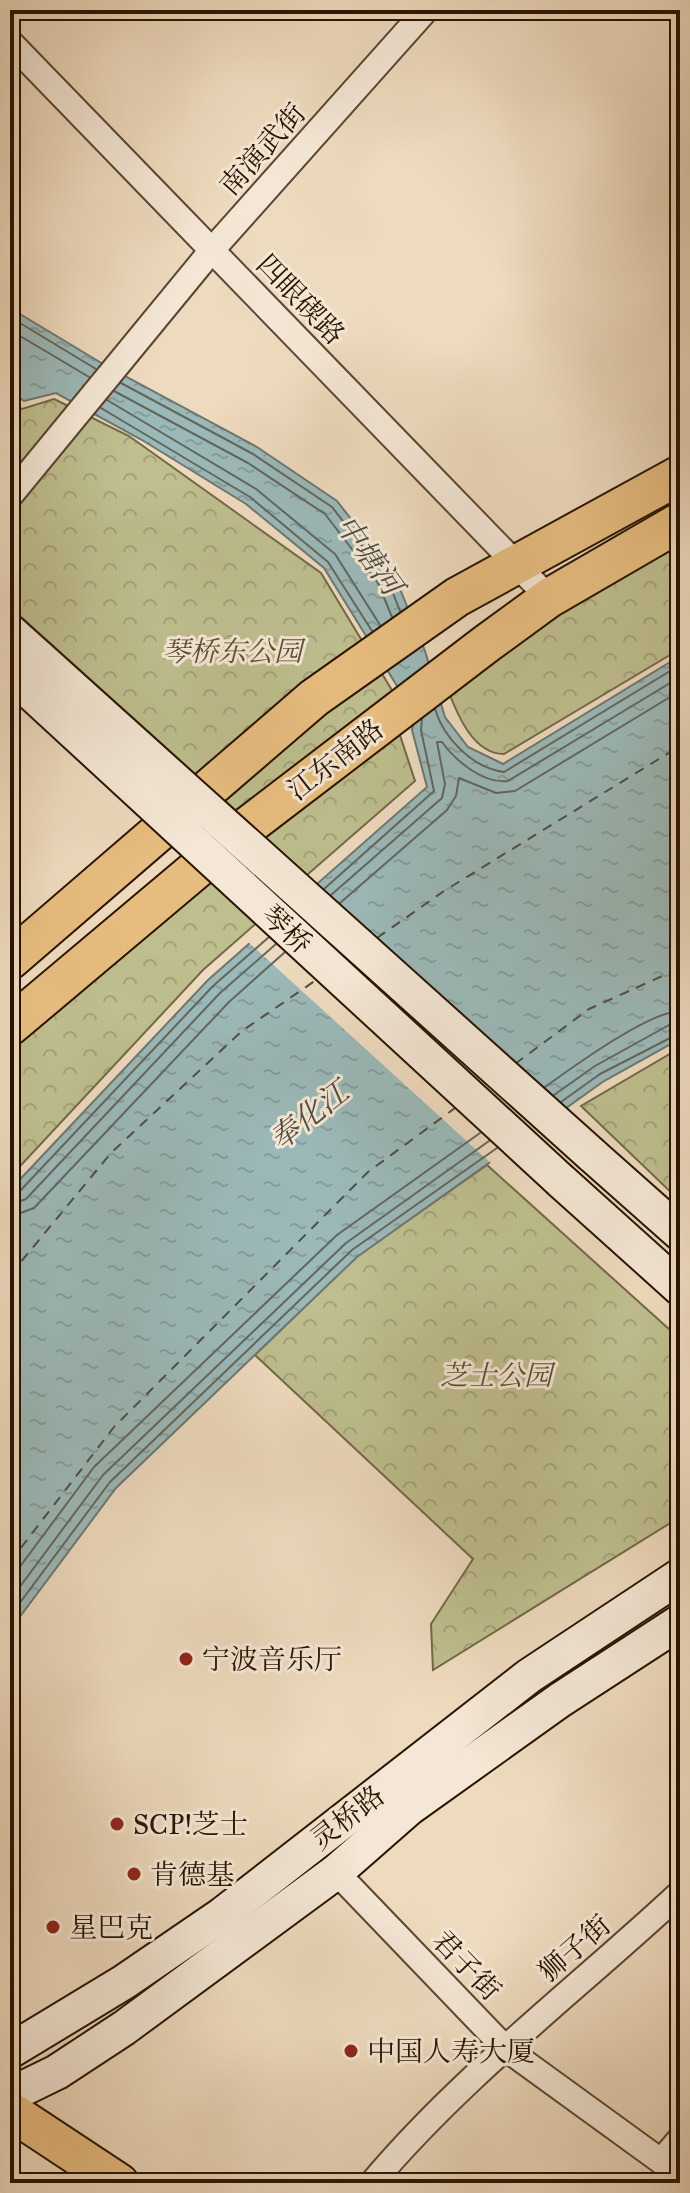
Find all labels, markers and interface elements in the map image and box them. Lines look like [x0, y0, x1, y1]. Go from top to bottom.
street label: 南演武街 [212, 96, 313, 203]
street label: 四眼碶路 [249, 247, 352, 352]
water label: 中塘河 [328, 508, 413, 606]
park label: 琴桥东公园 [162, 634, 306, 669]
street label: 江东南路 [280, 711, 390, 808]
street label: 琴桥 [254, 897, 319, 961]
water label: 奉化江 [262, 1072, 359, 1158]
park label: 芝士公园 [440, 1358, 556, 1393]
place label: 宁波音乐厅 [202, 1642, 342, 1677]
marker: 宁波音乐厅 [177, 1650, 195, 1668]
street label: 灵桥路 [303, 1778, 391, 1857]
place label: SCP!芝士 [133, 1807, 248, 1842]
marker: SCP!芝士 [108, 1815, 126, 1833]
place label: 肯德基 [150, 1857, 234, 1892]
marker: 肯德基 [125, 1865, 143, 1883]
street label: 狮子街 [531, 1908, 618, 1989]
place label: 星巴克 [69, 1910, 153, 1945]
marker: 星巴克 [44, 1918, 62, 1936]
street label: 君子街 [425, 1923, 508, 2008]
place label: 中国人寿大厦 [367, 2034, 535, 2069]
marker: 中国人寿大厦 [342, 2042, 360, 2060]

